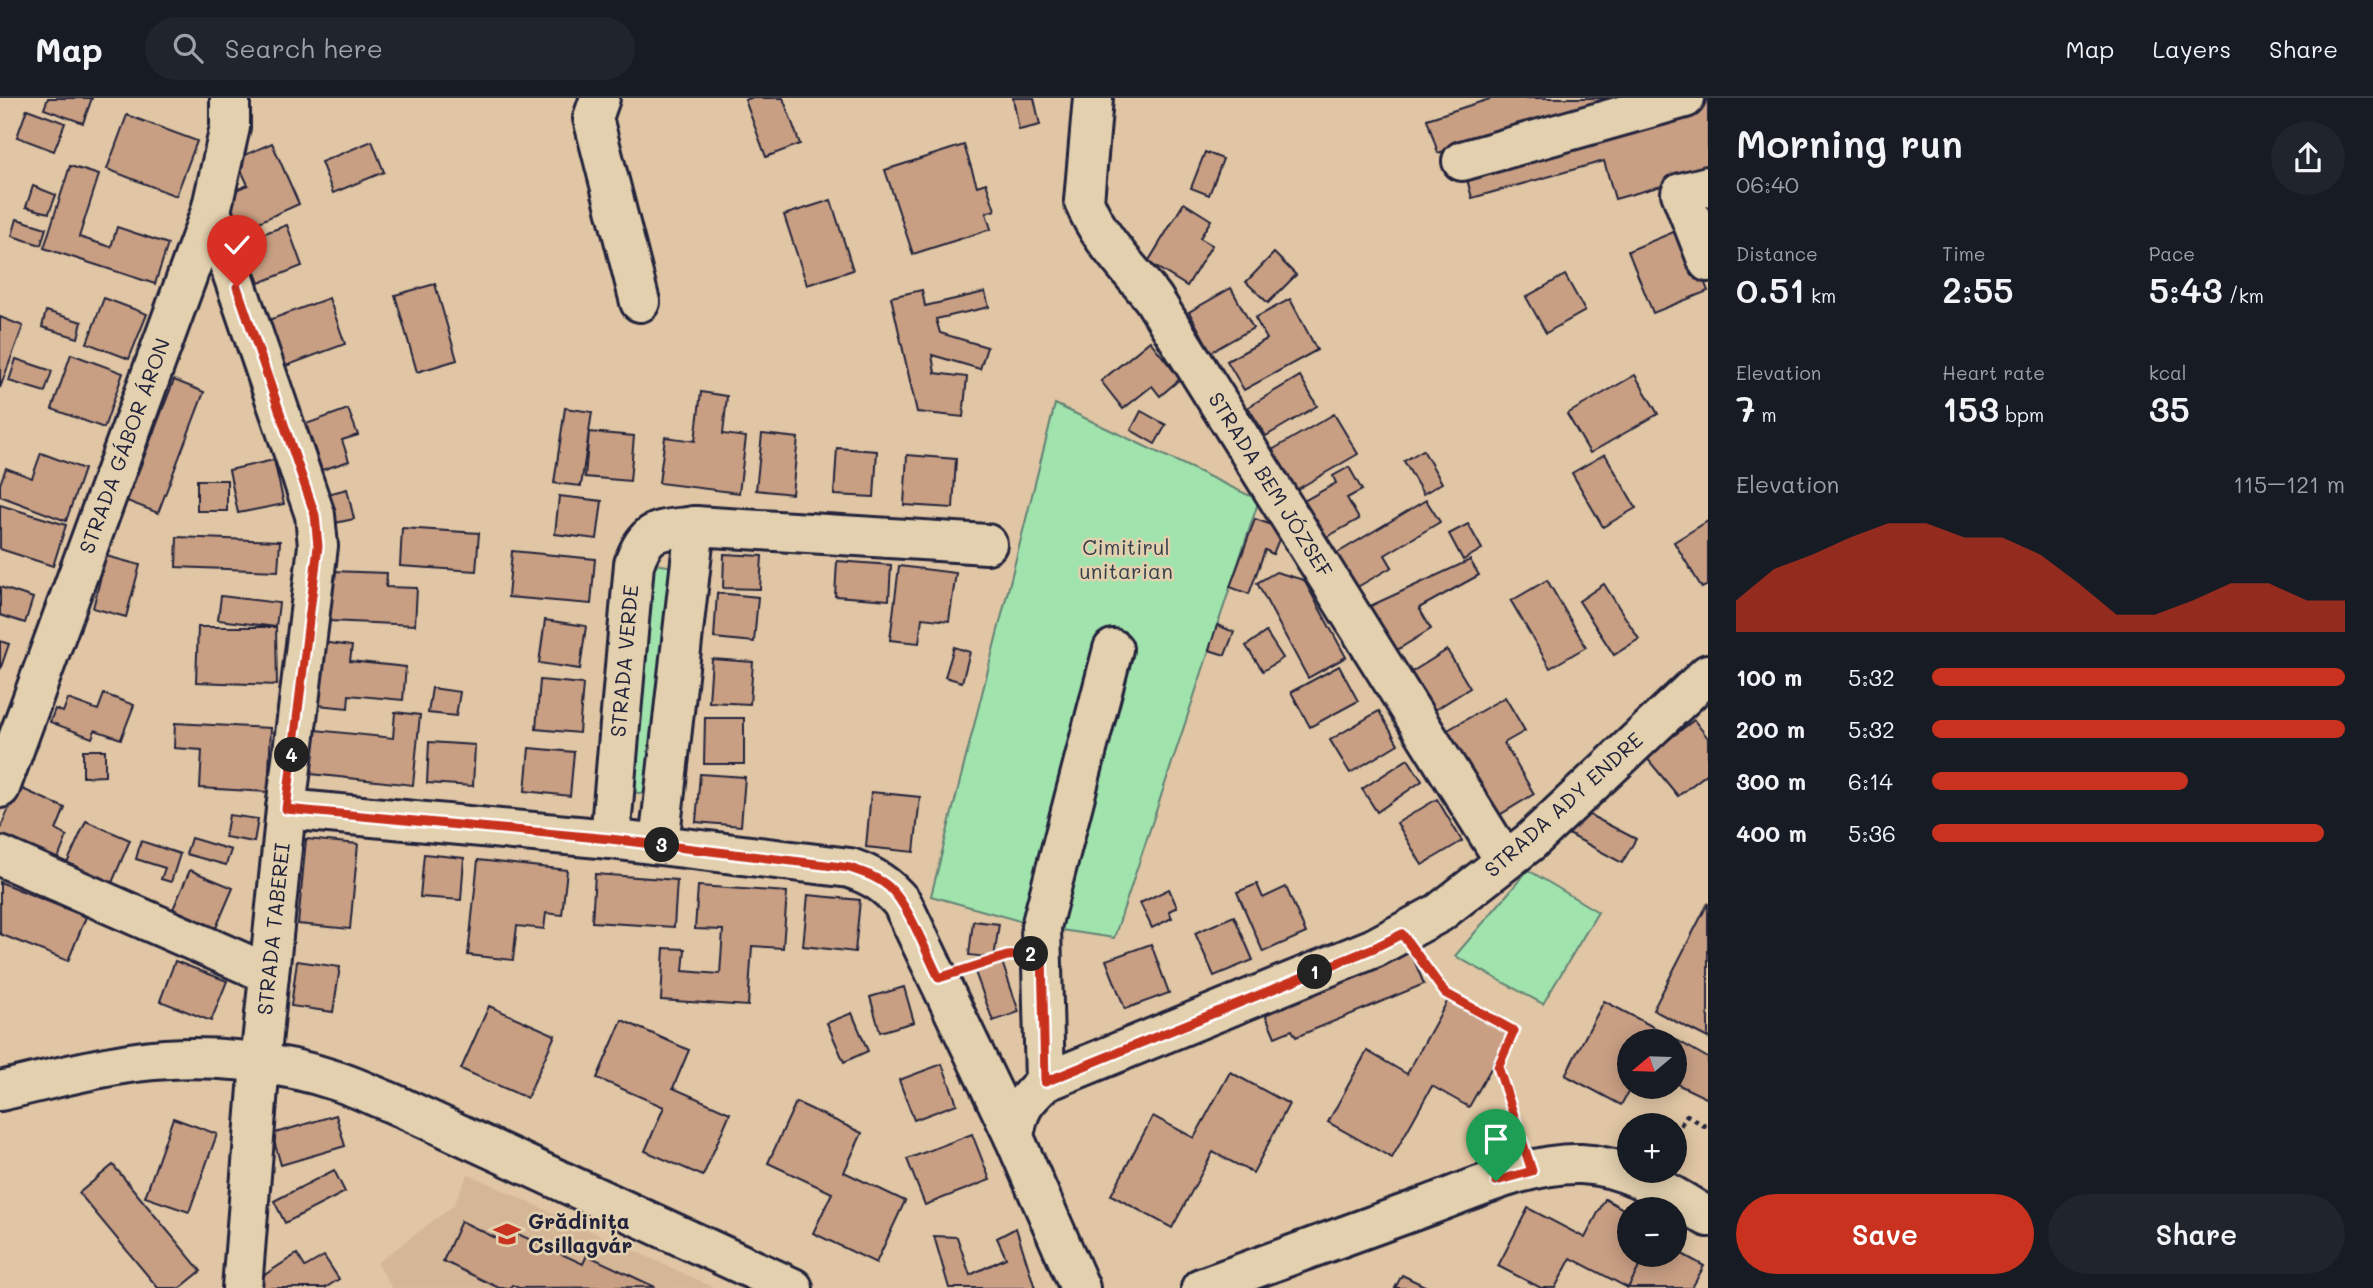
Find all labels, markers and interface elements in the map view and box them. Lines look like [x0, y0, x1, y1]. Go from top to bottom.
search box [145, 17, 635, 80]
text: Map [35, 27, 103, 70]
icon: search [169, 29, 207, 67]
text: Search here [225, 31, 383, 65]
text: Map [2066, 33, 2114, 64]
text: Layers [2152, 33, 2231, 64]
text: Share [2269, 33, 2338, 64]
text: Morning run [1736, 118, 1963, 168]
button: share [2271, 121, 2345, 195]
text: 06:40 [1736, 169, 1799, 199]
pin [207, 215, 267, 287]
icon: check [218, 226, 256, 264]
text: Distance [1736, 241, 1818, 266]
text: Time [1942, 241, 1986, 266]
text: Pace [2149, 241, 2195, 266]
text: 0.51 [1736, 266, 1805, 312]
text: 2:55 [1942, 266, 2014, 312]
text: 5:43 [2149, 266, 2223, 312]
text: km [1805, 283, 1836, 308]
text: /km [2223, 283, 2264, 308]
street label: STRADA GÁBOR ÁRON [72, 334, 175, 557]
text: Elevation [1736, 360, 1821, 385]
text: Heart rate [1942, 360, 2045, 385]
text: kcal [2149, 360, 2187, 385]
text: 7 [1736, 385, 1756, 431]
text: 153 [1942, 385, 1999, 431]
text: 35 [2149, 385, 2190, 431]
street label: STRADA BEM JÓZSEF [1203, 386, 1339, 582]
text: m [1756, 402, 1777, 427]
text: bpm [1999, 402, 2044, 427]
text: Elevation [1736, 469, 1839, 499]
text: 115–121 m [2233, 469, 2345, 499]
park label: Cimitirul unitarian [1079, 533, 1173, 584]
street label: STRADA VERDE [603, 584, 644, 738]
text: 100 m [1736, 662, 1802, 692]
text: 5:32 [1848, 662, 1895, 692]
text: 200 m [1736, 714, 1805, 744]
text: 5:32 [1848, 714, 1895, 744]
street label: STRADA ADY ENDRE [1478, 726, 1648, 882]
pin: 4 [274, 738, 310, 772]
text: 4 [285, 742, 298, 767]
text: 300 m [1736, 766, 1806, 796]
text: 6:14 [1848, 766, 1893, 796]
text: 400 m [1736, 818, 1807, 848]
text: 5:36 [1848, 818, 1896, 848]
pin: 3 [644, 828, 680, 862]
text: 3 [656, 832, 667, 857]
street label: STRADA TABEREI [250, 841, 295, 1016]
pin: 2 [1014, 936, 1048, 972]
text: 2 [1025, 941, 1036, 966]
pin: 1 [1298, 954, 1332, 990]
text: 1 [1310, 959, 1319, 984]
north arrow [1617, 1029, 1687, 1099]
map controls [1617, 1029, 1687, 1267]
pin [1466, 1109, 1526, 1181]
button: + [1617, 1113, 1687, 1183]
icon: arrive [1477, 1120, 1515, 1158]
button: Save [1736, 1194, 2034, 1274]
button: Share [2048, 1194, 2345, 1274]
button: − [1617, 1197, 1687, 1267]
place label: Grădinița Csillagvár [528, 1207, 632, 1258]
school or university icon: Grădinița Csillagvár [492, 1219, 522, 1249]

